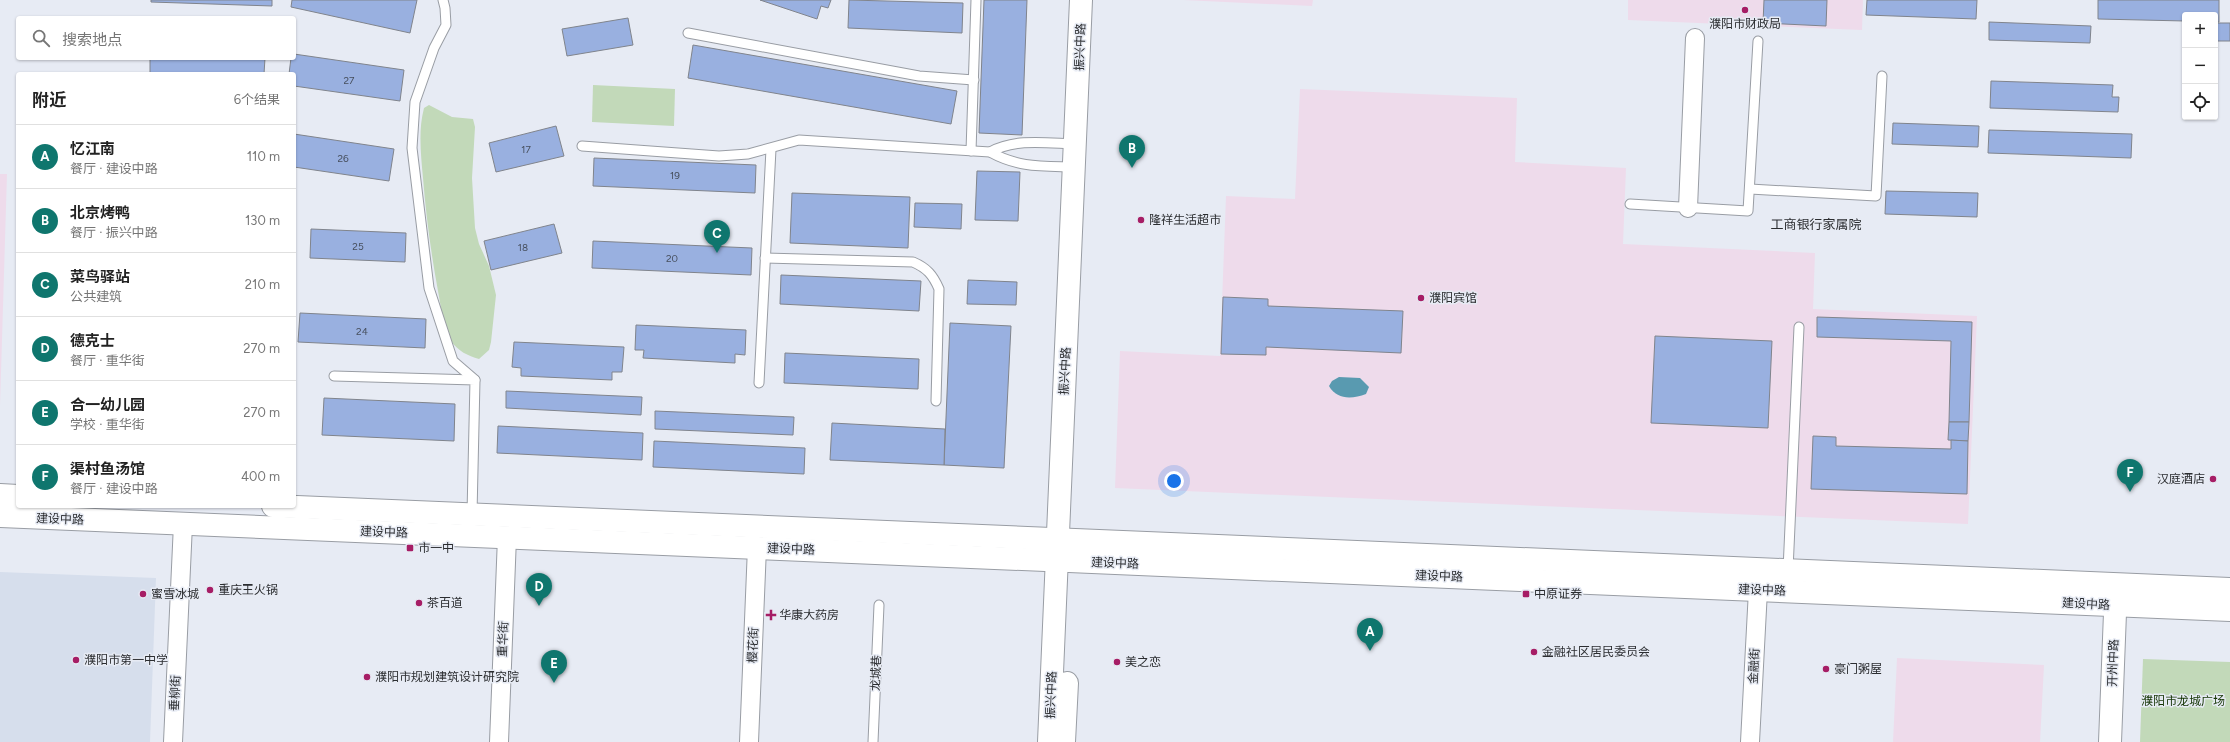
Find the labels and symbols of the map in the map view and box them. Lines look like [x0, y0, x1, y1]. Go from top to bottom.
marker: 濮阳市财政局 [1740, 5, 1750, 15]
place label: 濮阳市财政局 [1709, 17, 1781, 31]
street label: 振兴中路 [1072, 23, 1088, 71]
house number: 27 [344, 74, 355, 87]
pin: B [1119, 135, 1145, 168]
house number: 17 [521, 143, 531, 156]
house number: 26 [337, 152, 349, 165]
house number: 19 [670, 169, 680, 182]
place label: 隆祥生活超市 [1149, 213, 1221, 227]
marker: 隆祥生活超市 [1136, 215, 1146, 225]
district label: 工商银行家属院 [1770, 217, 1862, 232]
pin: C [704, 220, 730, 253]
house number: 25 [352, 240, 364, 253]
house number: 18 [518, 241, 528, 254]
house number: 20 [666, 252, 678, 265]
place label: 濮阳宾馆 [1429, 291, 1477, 305]
marker: 濮阳宾馆 [1416, 293, 1426, 303]
house number: 24 [356, 325, 368, 338]
street label: 振兴中路 [1057, 347, 1073, 395]
pin: F [2117, 459, 2143, 492]
your location [1164, 471, 1184, 491]
place label: 汉庭酒店 [2157, 472, 2205, 486]
marker: 汉庭酒店 [2208, 474, 2218, 484]
street label: 建设中路 [36, 511, 84, 527]
street label: 建设中路 [360, 524, 408, 540]
place label: 市一中 [418, 541, 454, 555]
street label: 建设中路 [767, 541, 815, 557]
marker: 市一中 [405, 543, 415, 553]
street label: 建设中路 [1091, 555, 1139, 571]
street label: 建设中路 [1415, 568, 1463, 584]
pin: D [526, 573, 552, 606]
street label: 建设中路 [1738, 582, 1786, 598]
place label: 重庆王火锅 [218, 583, 278, 597]
marker: 重庆王火锅 [205, 585, 215, 595]
place label: 蜜雪冰城 [151, 587, 199, 601]
place label: 中原证券 [1534, 587, 1582, 601]
marker: 蜜雪冰城 [138, 589, 148, 599]
marker: 中原证券 [1521, 589, 1531, 599]
place label: 茶百道 [427, 596, 463, 610]
street label: 建设中路 [2062, 596, 2110, 612]
marker: 茶百道 [414, 598, 424, 608]
place label: 华康大药房 [779, 608, 839, 622]
marker: 华康大药房 [766, 610, 776, 620]
pin: A [1357, 618, 1383, 651]
street label: 重华街 [495, 621, 511, 657]
street label: 樱花街 [745, 627, 761, 663]
street label: 开州中路 [2105, 639, 2121, 687]
place label: 金融社区居民委员会 [1542, 645, 1650, 659]
marker: 金融社区居民委员会 [1529, 647, 1539, 657]
street label: 金融街 [1746, 648, 1762, 684]
pin: E [541, 650, 567, 683]
place label: 濮阳市第一中学 [84, 653, 168, 667]
marker: 濮阳市第一中学 [71, 655, 81, 665]
street label: 龙城巷 [868, 655, 884, 691]
place label: 美之恋 [1125, 655, 1161, 669]
marker: 美之恋 [1112, 657, 1122, 667]
place label: 豪门粥屋 [1834, 662, 1882, 676]
marker: 豪门粥屋 [1821, 664, 1831, 674]
place label: 濮阳市规划建筑设计研究院 [375, 670, 519, 684]
street label: 振兴中路 [1043, 671, 1059, 719]
marker: 濮阳市规划建筑设计研究院 [362, 672, 372, 682]
street label: 垂柳街 [167, 675, 183, 711]
park label: 濮阳市龙城广场 [2141, 694, 2225, 708]

